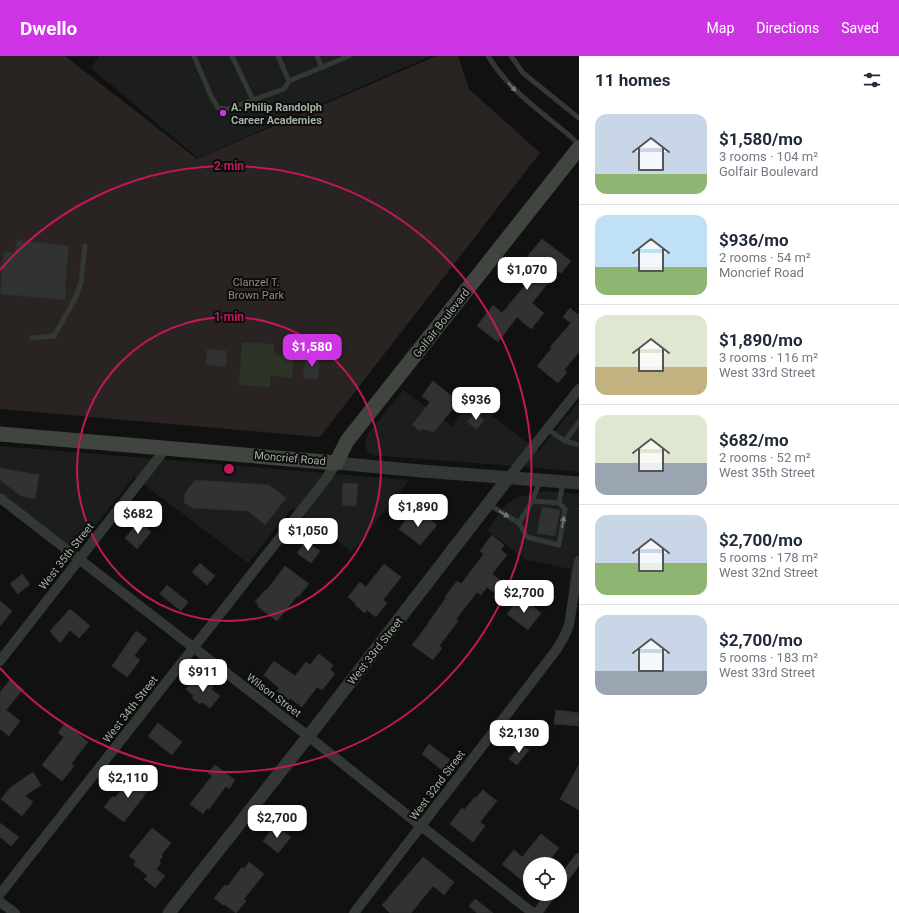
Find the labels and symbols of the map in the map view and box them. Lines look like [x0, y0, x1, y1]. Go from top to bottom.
one-way arrow [507, 82, 517, 92]
place label: A. Philip Randolph Career Academies [231, 101, 322, 127]
marker: A. Philip Randolph Career Academies [218, 108, 228, 118]
text: 2 min [214, 159, 244, 173]
pin: $1,070 [494, 257, 560, 291]
park label: Clanzel T. Brown Park [228, 276, 284, 302]
street label: Golfair Boulevard [410, 286, 472, 360]
text: 1 min [214, 310, 244, 324]
pin: $1,580 [279, 334, 345, 368]
pin: $936 [452, 387, 500, 421]
street label: Moncrief Road [254, 449, 326, 468]
centre of rings [222, 462, 236, 476]
pin: $1,890 [385, 494, 451, 528]
pin: $682 [114, 501, 162, 535]
one-way arrow [498, 510, 509, 517]
one-way arrow [560, 516, 566, 529]
pin: $1,050 [275, 518, 341, 552]
street label: West 35th Street [36, 520, 97, 592]
pin: $2,700 [491, 580, 557, 614]
street label: West 33rd Street [345, 615, 406, 687]
pin: $911 [179, 659, 227, 693]
street label: Wilson Street [244, 671, 304, 720]
street label: West 34th Street [100, 673, 161, 745]
pin: $2,130 [486, 720, 552, 754]
street label: West 32nd Street [407, 748, 468, 823]
pin: $2,110 [95, 765, 161, 799]
pin: $2,700 [244, 805, 310, 839]

